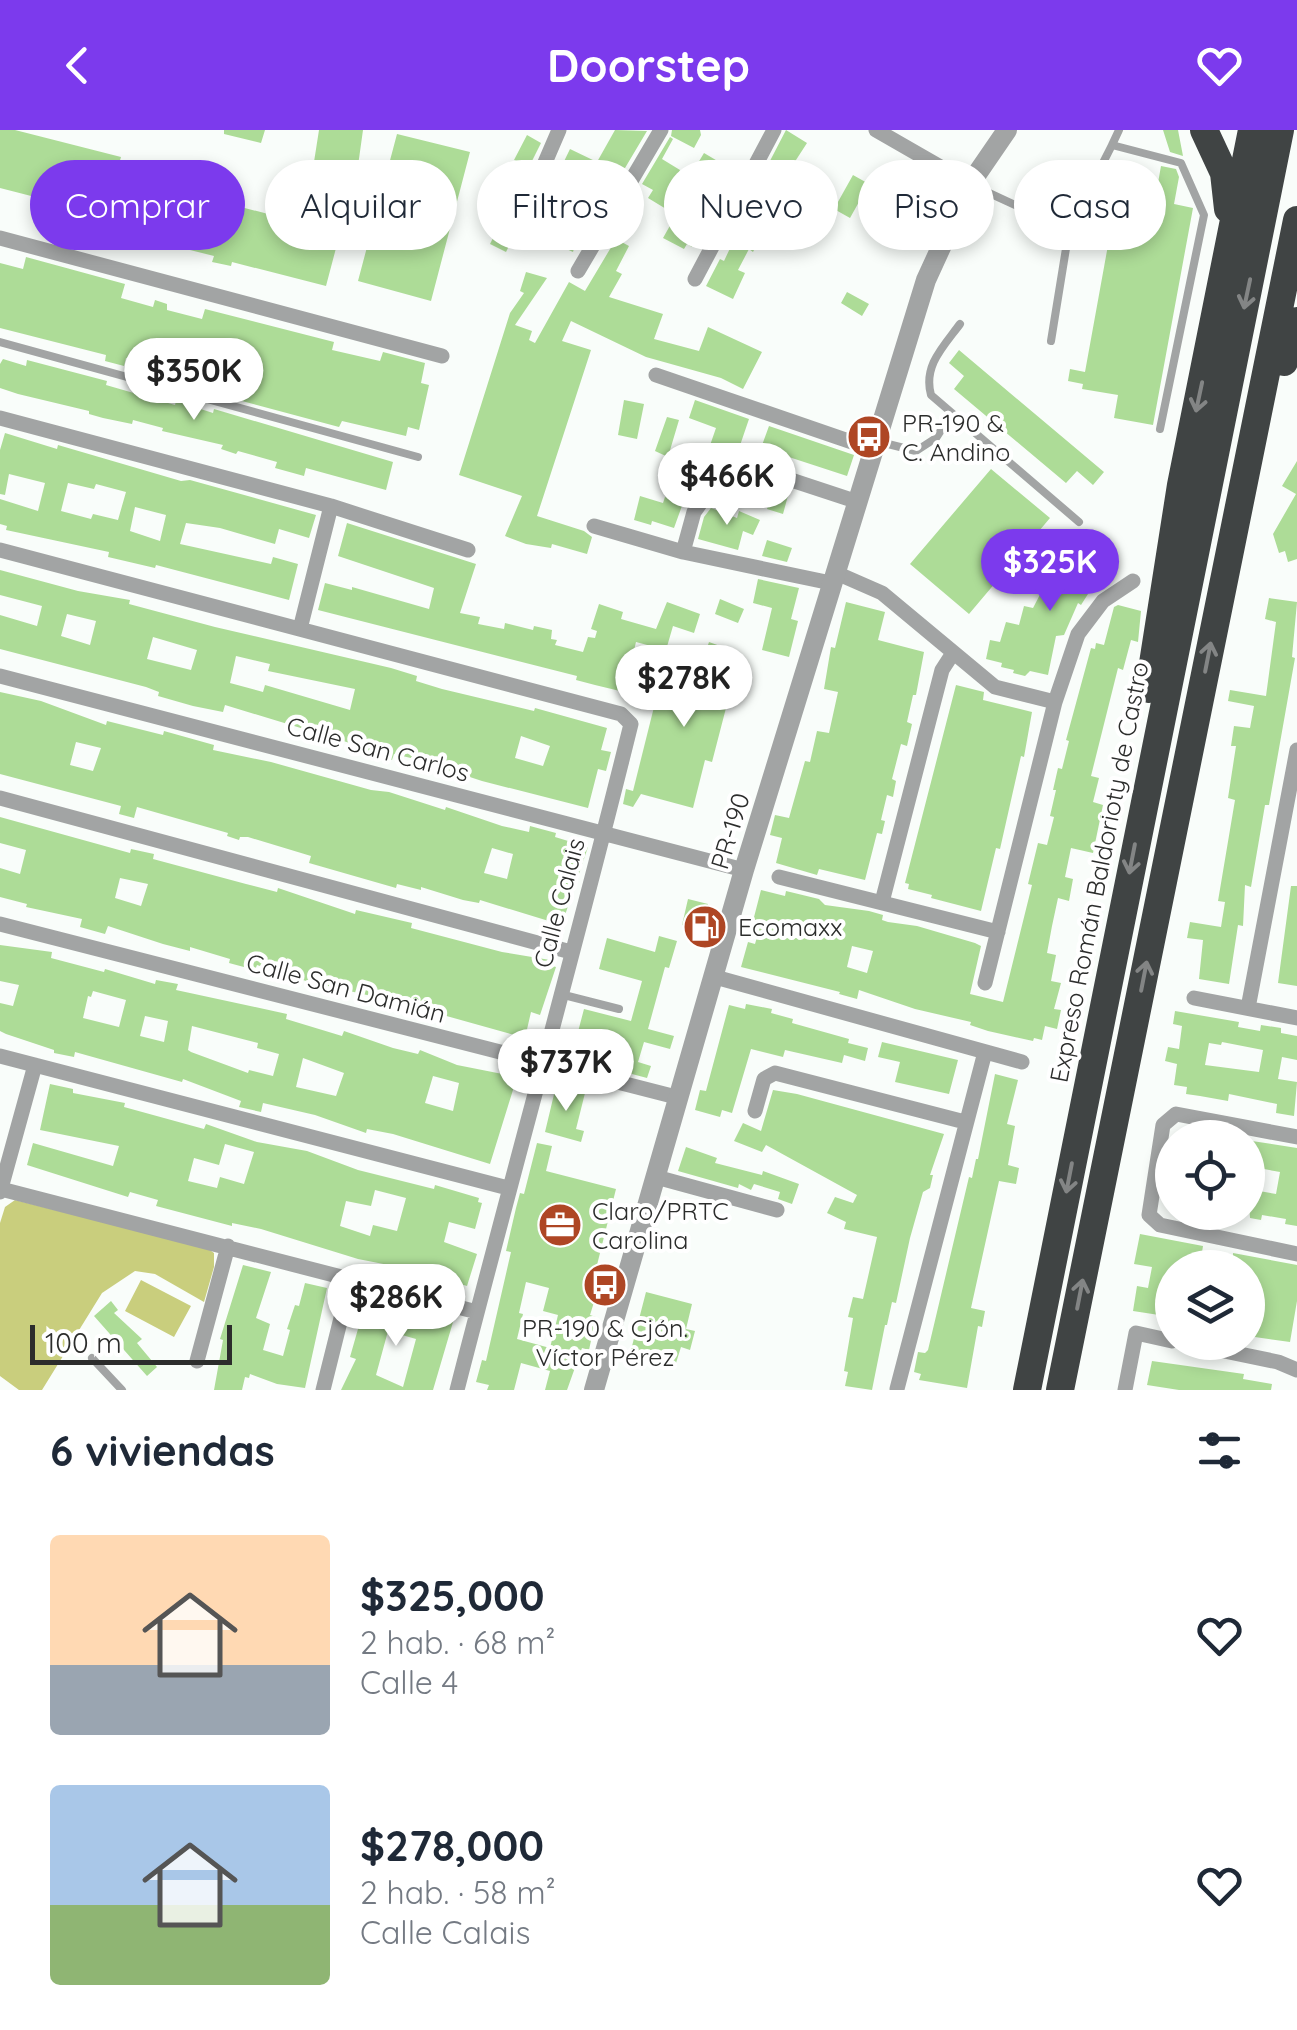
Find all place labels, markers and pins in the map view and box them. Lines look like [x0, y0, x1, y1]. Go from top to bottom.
pin: $350K [124, 338, 264, 423]
place label: PR-190 & C. Andino [902, 407, 1010, 467]
bus stop icon: PR-190 & C. Andino [846, 414, 892, 460]
pin: $466K [657, 443, 797, 528]
pin: $325K [980, 529, 1120, 614]
pin: $278K [614, 645, 754, 730]
fuel station icon: Ecomaxx [682, 904, 728, 950]
place label: Ecomaxx [738, 911, 842, 942]
pin: $737K [496, 1029, 636, 1114]
place label: Claro/PRTC Carolina [592, 1195, 729, 1255]
office icon: Claro/PRTC Carolina [537, 1202, 583, 1248]
bus stop icon: PR-190 & Cjón. Víctor Pérez [582, 1262, 628, 1308]
pin: $286K [326, 1264, 466, 1349]
place label: PR-190 & Cjón. Víctor Pérez [522, 1312, 688, 1372]

